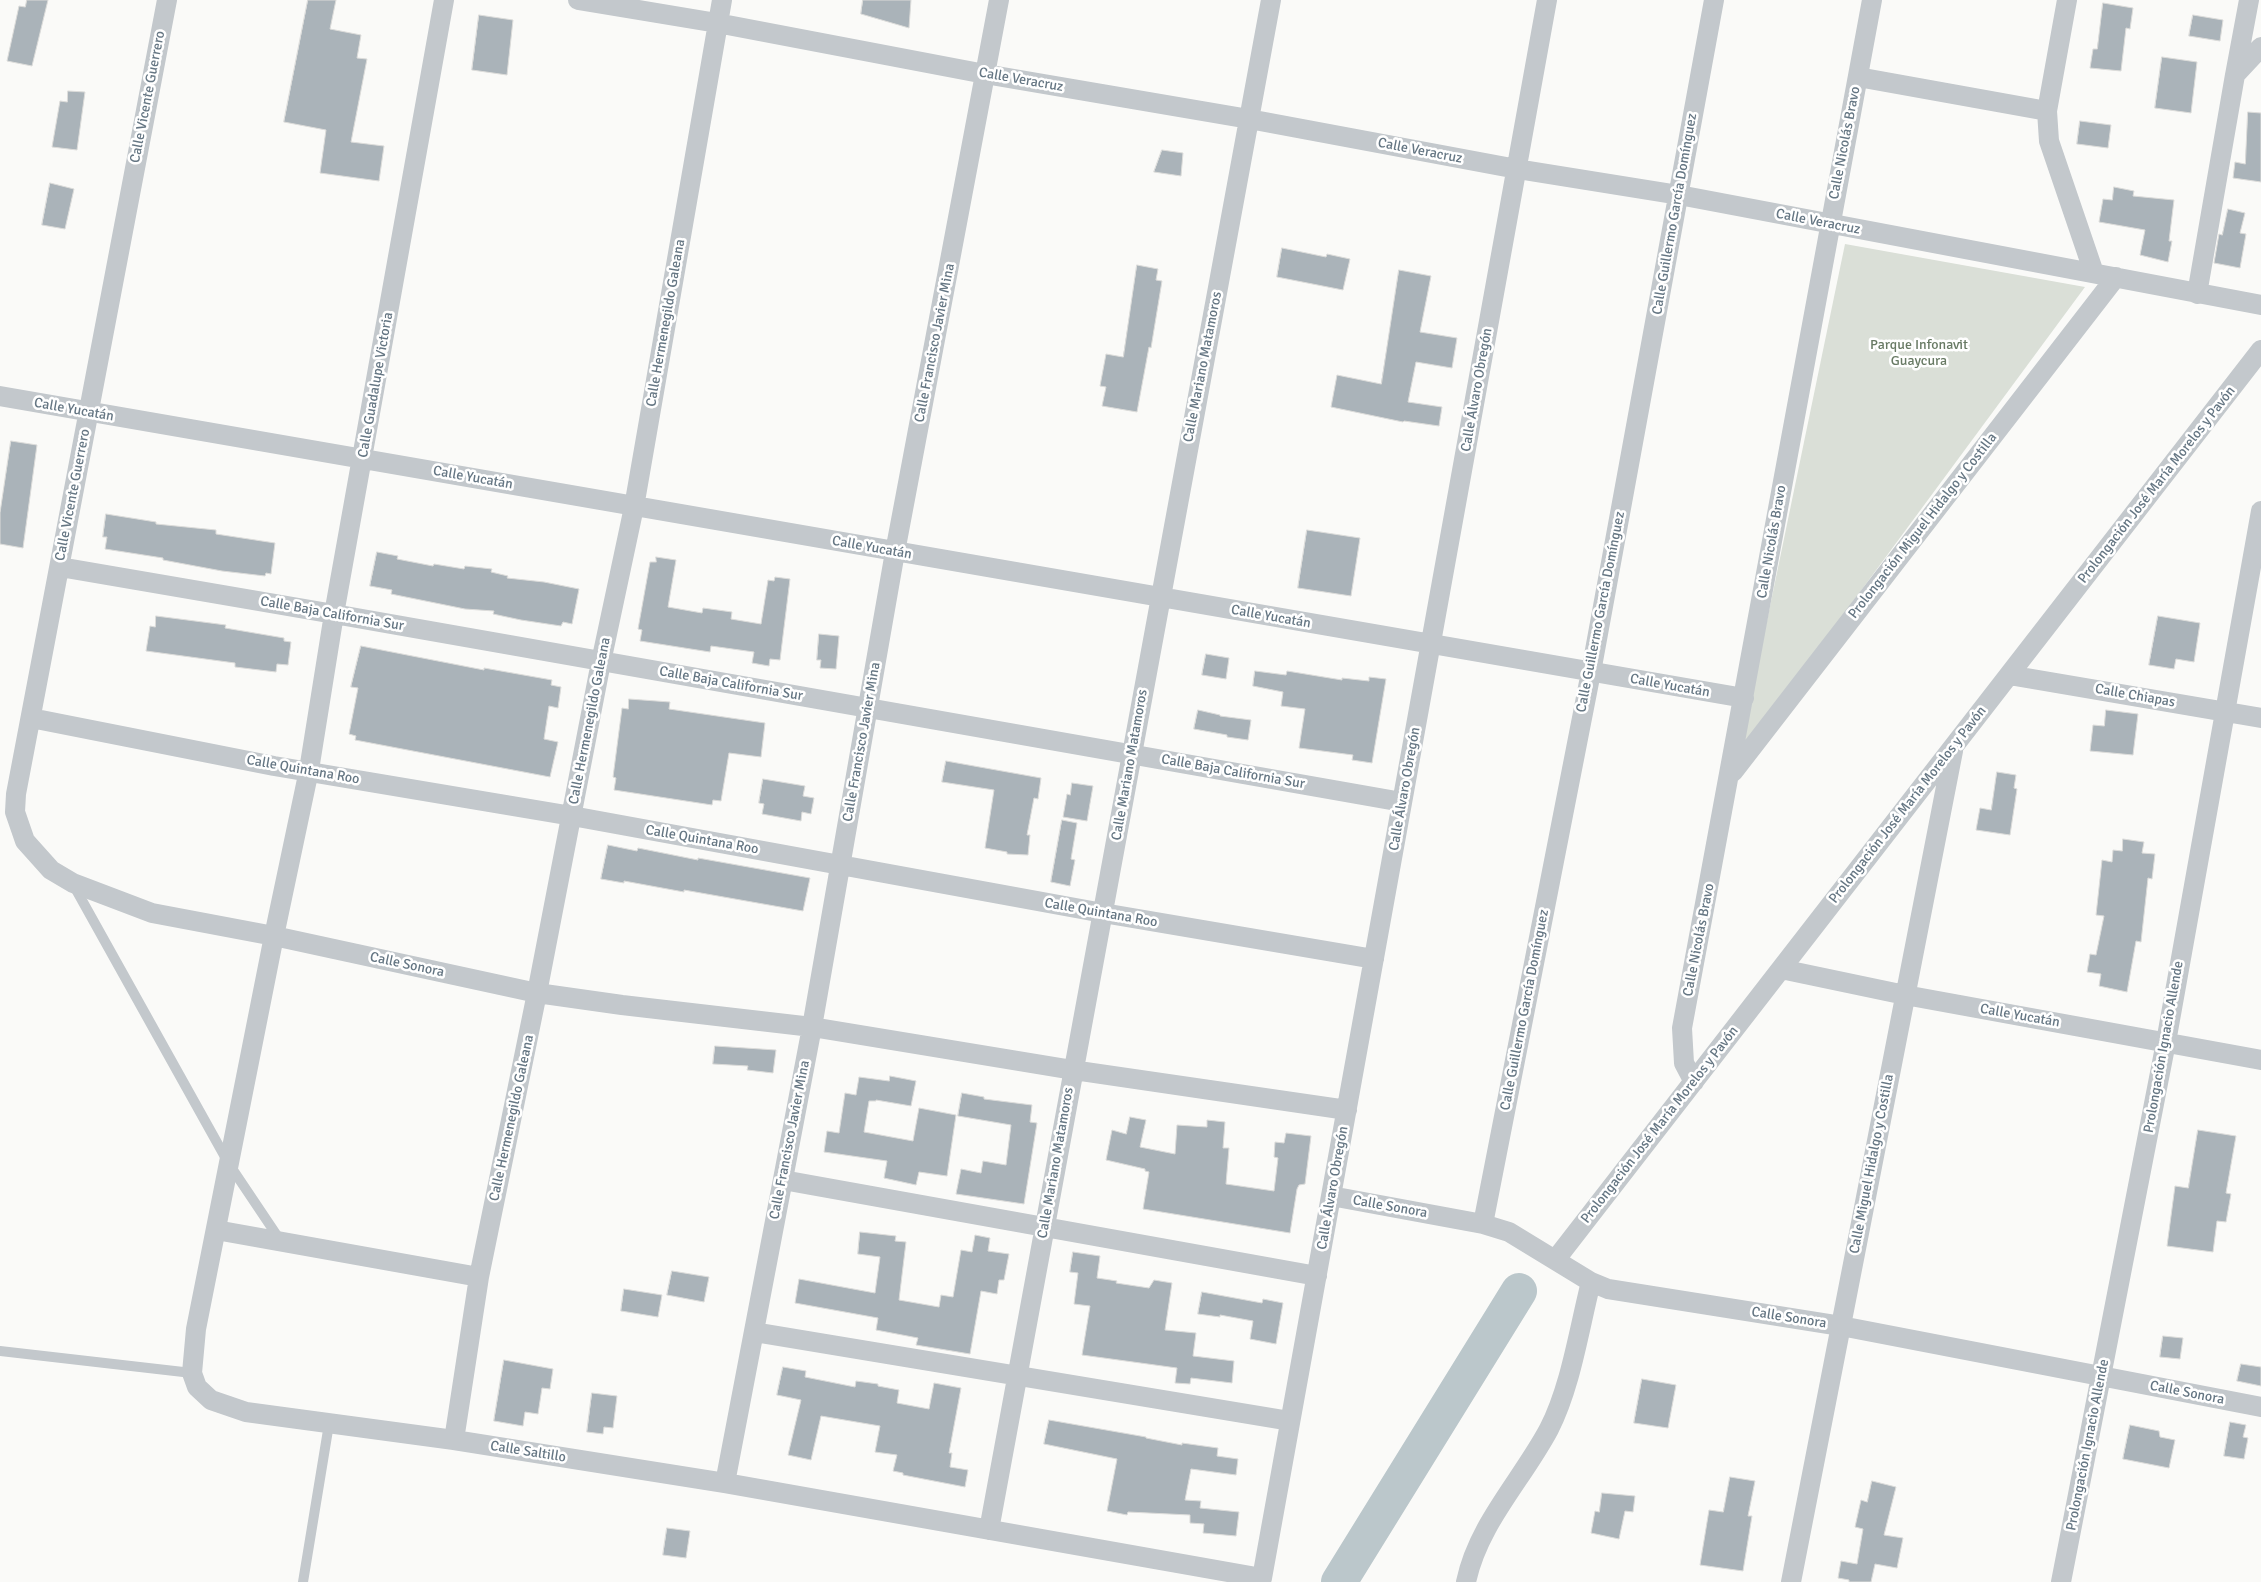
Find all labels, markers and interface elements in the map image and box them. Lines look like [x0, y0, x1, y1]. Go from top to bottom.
street label: Calle Vicente Guerrero [127, 30, 169, 164]
street label: Calle Veracruz [977, 64, 1065, 96]
street label: Calle Nicolás Bravo [1826, 85, 1864, 201]
street label: Calle Guillermo García Domínguez [1649, 112, 1701, 316]
street label: Calle Veracruz [1376, 135, 1464, 167]
street label: Calle Veracruz [1774, 206, 1862, 238]
street label: Calle Hermenegildo Galeana [643, 238, 689, 408]
street label: Calle Francisco Javier Mina [911, 262, 959, 424]
street label: Calle Mariano Matamoros [1180, 290, 1226, 444]
street label: Calle Guadalupe Victoria [355, 311, 397, 459]
street label: Calle Álvaro Obregón [1458, 327, 1496, 453]
park label: Parque Infonavit Guaycura [1870, 337, 1968, 370]
street label: Prolongación José María Morelos y Pavón [2075, 383, 2239, 587]
street label: Calle Yucatán [33, 395, 115, 425]
street label: Calle Vicente Guerrero [52, 428, 94, 562]
street label: Prolongación Miguel Hidalgo y Costilla [1845, 430, 2001, 622]
street label: Calle Yucatán [432, 463, 514, 493]
street label: Calle Nicolás Bravo [1754, 484, 1790, 600]
street label: Calle Guillermo García Domínguez [1573, 510, 1629, 714]
street label: Calle Yucatán [831, 533, 913, 563]
street label: Calle Baja California Sur [259, 593, 405, 635]
street label: Calle Yucatán [1230, 602, 1312, 632]
street label: Calle Hermenegildo Galeana [566, 636, 614, 806]
street label: Calle Francisco Javier Mina [840, 661, 884, 823]
street label: Calle Baja California Sur [658, 663, 804, 705]
street label: Calle Yucatán [1629, 671, 1711, 701]
street label: Calle Chiapas [2094, 681, 2176, 711]
street label: Calle Mariano Matamoros [1108, 688, 1152, 842]
street label: Prolongación José María Morelos y Pavón [1826, 703, 1990, 907]
street label: Calle Álvaro Obregón [1386, 726, 1424, 852]
street label: Calle Baja California Sur [1160, 751, 1306, 793]
street label: Calle Quintana Roo [245, 752, 361, 788]
street label: Calle Quintana Roo [644, 822, 760, 858]
street label: Calle Nicolás Bravo [1680, 882, 1718, 998]
street label: Calle Quintana Roo [1043, 895, 1159, 931]
street label: Calle Guillermo García Domínguez [1497, 908, 1553, 1112]
street label: Calle Sonora [368, 949, 446, 981]
street label: Prolongación Ignacio Allende [2141, 960, 2187, 1134]
street label: Calle Yucatán [1979, 1001, 2061, 1031]
street label: Prolongación José María Morelos y Pavón [1578, 1023, 1742, 1227]
street label: Calle Hermenegildo Galeana [486, 1033, 538, 1203]
street label: Calle Francisco Javier Mina [766, 1059, 814, 1221]
street label: Calle Miguel Hidalgo y Costilla [1846, 1073, 1898, 1255]
street label: Calle Mariano Matamoros [1034, 1086, 1078, 1240]
street label: Calle Álvaro Obregón [1314, 1125, 1352, 1251]
street label: Calle Sonora [1351, 1192, 1429, 1222]
street label: Calle Sonora [1750, 1304, 1828, 1332]
street label: Prolongación Ignacio Allende [2063, 1358, 2113, 1532]
street label: Calle Sonora [2148, 1378, 2226, 1408]
street label: Calle Saltillo [489, 1438, 567, 1466]

